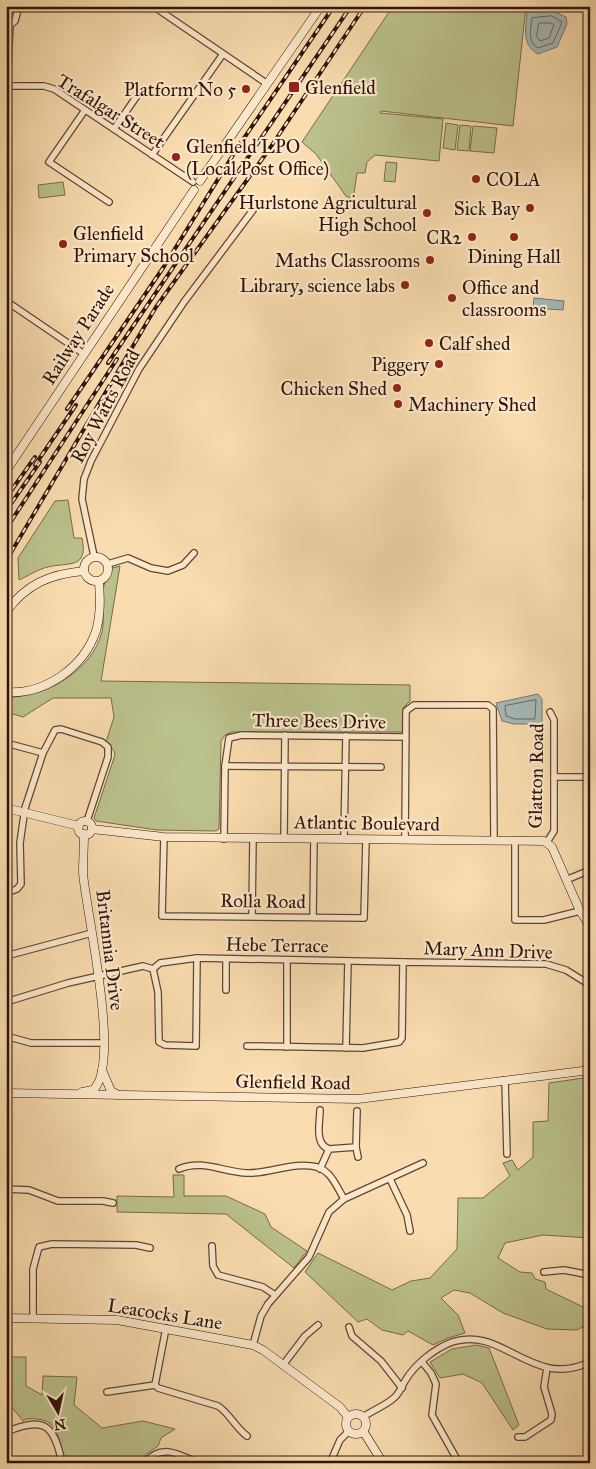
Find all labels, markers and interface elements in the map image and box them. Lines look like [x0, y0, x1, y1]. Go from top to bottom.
street label: Trafalgar Street [52, 69, 169, 154]
place label: Glenfield [305, 76, 376, 99]
place label: Platform No 5 [124, 78, 236, 101]
marker: Glenfield [287, 80, 301, 94]
marker: Platform No 5 [240, 83, 252, 95]
place label: Glenfield LPO (Local Post Office) [186, 135, 329, 181]
marker: Glenfield LPO (Local Post Office) [170, 151, 182, 163]
place label: COLA [486, 168, 541, 191]
marker: COLA [470, 173, 482, 185]
place label: Hurlstone Agricultural High School [239, 191, 418, 237]
place label: Sick Bay [454, 197, 521, 220]
marker: Sick Bay [524, 202, 536, 214]
marker: Hurlstone Agricultural High School [421, 207, 433, 219]
place label: Glenfield Primary School [73, 222, 195, 267]
place label: CR2 [426, 226, 463, 249]
marker: CR2 [466, 231, 478, 243]
marker: Dining Hall [508, 231, 520, 243]
marker: Glenfield Primary School [57, 238, 69, 250]
place label: Dining Hall [467, 245, 562, 269]
place label: Maths Classrooms [275, 249, 420, 272]
marker: Maths Classrooms [424, 254, 436, 266]
place label: Library, science labs [239, 274, 395, 297]
place label: Office and classrooms [462, 276, 546, 321]
street label: Railway Parade [37, 279, 119, 389]
marker: Library, science labs [399, 279, 411, 291]
marker: Office and classrooms [446, 292, 458, 304]
place label: Calf shed [439, 332, 511, 355]
marker: Calf shed [423, 337, 435, 349]
street label: Roy Watts Road [65, 345, 145, 467]
place label: Piggery [371, 353, 430, 377]
marker: Piggery [433, 358, 445, 370]
place label: Chicken Shed [280, 377, 387, 400]
marker: Chicken Shed [391, 382, 403, 394]
place label: Machinery Shed [408, 393, 537, 416]
marker: Machinery Shed [392, 398, 404, 410]
street label: Three Bees Drive [252, 708, 386, 734]
street label: Glatton Road [524, 723, 548, 829]
street label: Atlantic Boulevard [293, 810, 440, 836]
street label: Britannia Drive [91, 888, 129, 1012]
street label: Rolla Road [220, 889, 307, 913]
street label: Hebe Terrace [225, 933, 329, 957]
street label: Mary Ann Drive [423, 936, 553, 964]
street label: Glenfield Road [235, 1069, 351, 1095]
street label: Leacocks Lane [106, 1294, 224, 1334]
north arrow [32, 1386, 82, 1436]
text: N [53, 1415, 67, 1434]

